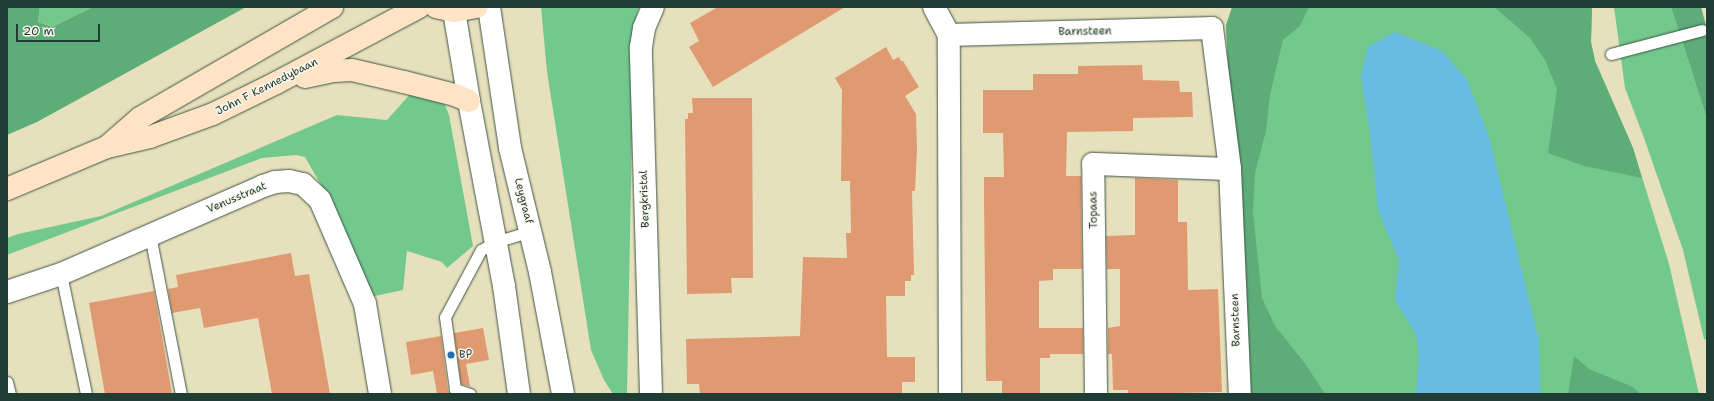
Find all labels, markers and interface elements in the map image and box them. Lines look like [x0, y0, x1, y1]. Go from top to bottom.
scale bar [18, 16, 102, 42]
text: 20 m [23, 23, 54, 39]
street label: Barnsteen [1058, 25, 1112, 39]
street label: John F Kennedybaan [214, 56, 320, 118]
street label: Bergkristal [637, 170, 653, 228]
street label: Leygraaf [511, 177, 535, 225]
street label: Venusstraat [205, 180, 269, 216]
street label: Topaas [1087, 191, 1101, 229]
street label: Barnsteen [1228, 293, 1244, 347]
place label: BP [459, 348, 472, 362]
marker: BP [446, 350, 456, 360]

